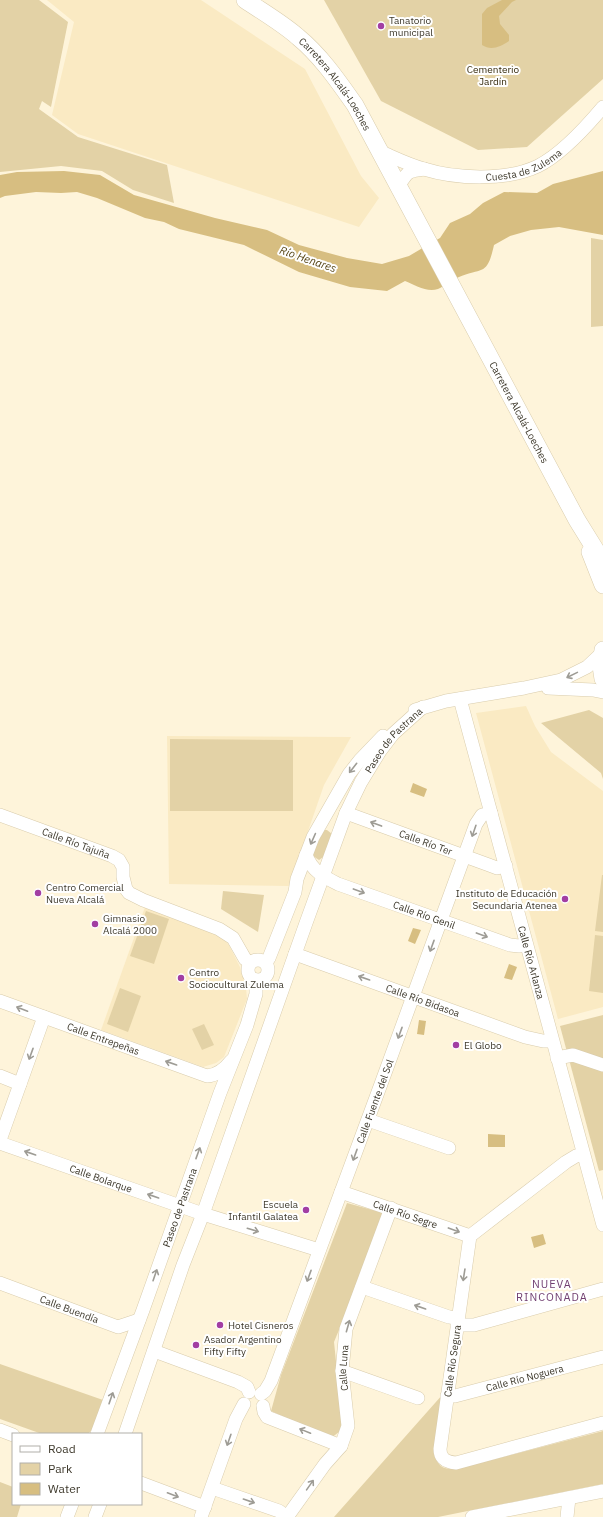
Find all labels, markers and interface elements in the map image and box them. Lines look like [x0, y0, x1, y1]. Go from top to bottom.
place label: Tanatorio municipal [389, 14, 433, 39]
marker: Tanatorio municipal [376, 21, 386, 31]
street label: Carretera Alcalá-Loeches [296, 35, 374, 133]
park label: Cementerio Jardín [467, 63, 520, 88]
street label: Cuesta de Zulema [485, 146, 565, 184]
water label: Río Henares [278, 243, 338, 275]
street label: Carretera Alcalá-Loeches [486, 359, 551, 466]
one-way arrow [566, 672, 578, 679]
street label: Paseo de Pastrana [362, 704, 426, 776]
one-way arrow [349, 763, 358, 774]
one-way arrow [370, 820, 382, 828]
one-way arrow [470, 824, 477, 837]
street label: Calle Río Tajuña [40, 825, 112, 862]
street label: Calle Río Ter [397, 827, 455, 858]
one-way arrow [309, 833, 316, 845]
place label: Centro Comercial Nueva Alcalá [46, 881, 124, 906]
place label: Instituto de Educación Secundaria Atenea [456, 887, 558, 912]
marker: Centro Comercial Nueva Alcalá [33, 888, 43, 898]
one-way arrow [353, 888, 366, 895]
marker: Instituto de Educación Secundaria Atenea [560, 894, 570, 904]
street label: Calle Río Genil [391, 898, 457, 932]
place label: Gimnasio Alcalá 2000 [103, 912, 157, 937]
marker: Gimnasio Alcalá 2000 [90, 919, 100, 929]
street label: Calle Río Arlanza [515, 924, 547, 1001]
one-way arrow [475, 931, 487, 939]
one-way arrow [428, 939, 436, 951]
place label: Centro Sociocultural Zulema [189, 966, 285, 991]
marker: Centro Sociocultural Zulema [176, 973, 186, 983]
one-way arrow [358, 974, 370, 982]
street label: Calle Río Bidasoa [384, 981, 462, 1020]
one-way arrow [16, 1005, 28, 1013]
street label: Calle Entrepeñas [65, 1020, 141, 1058]
one-way arrow [396, 1026, 404, 1038]
place label: El Globo [464, 1039, 502, 1052]
marker: El Globo [451, 1040, 461, 1050]
one-way arrow [26, 1048, 34, 1060]
street label: Calle Fuente del Sol [354, 1057, 397, 1145]
one-way arrow [165, 1058, 177, 1066]
one-way arrow [195, 1147, 203, 1159]
one-way arrow [350, 1148, 358, 1160]
one-way arrow [25, 1149, 37, 1157]
street label: Calle Bolarque [68, 1162, 134, 1196]
street label: Paseo de Pastrana [160, 1166, 200, 1249]
one-way arrow [147, 1192, 159, 1200]
street label: Calle Río Segre [371, 1197, 440, 1232]
place label: Escuela Infantil Galatea [228, 1198, 299, 1223]
marker: Escuela Infantil Galatea [301, 1205, 311, 1215]
one-way arrow [247, 1227, 260, 1234]
one-way arrow [448, 1227, 460, 1235]
one-way arrow [460, 1268, 468, 1281]
one-way arrow [152, 1269, 159, 1282]
one-way arrow [305, 1270, 312, 1283]
district label: NUEVA RINCONADA [516, 1277, 588, 1304]
street label: Calle Buendía [38, 1292, 101, 1326]
one-way arrow [414, 1303, 427, 1310]
place label: Hotel Cisneros [228, 1319, 294, 1332]
marker: Hotel Cisneros [215, 1320, 225, 1330]
one-way arrow [344, 1320, 352, 1333]
street label: Calle Río Segura [441, 1323, 464, 1398]
place label: Asador Argentino Fifty Fifty [204, 1333, 282, 1358]
marker: Asador Argentino Fifty Fifty [191, 1340, 201, 1350]
street label: Calle Luna [336, 1343, 352, 1392]
street label: Calle Río Noguera [484, 1362, 566, 1395]
one-way arrow [108, 1391, 115, 1404]
one-way arrow [299, 1427, 311, 1435]
legend [12, 1433, 142, 1505]
one-way arrow [224, 1433, 232, 1445]
text: Road [48, 1441, 76, 1456]
text: Park [48, 1461, 73, 1476]
one-way arrow [306, 1480, 314, 1491]
text: Water [48, 1481, 81, 1496]
one-way arrow [166, 1492, 178, 1500]
one-way arrow [242, 1498, 255, 1505]

